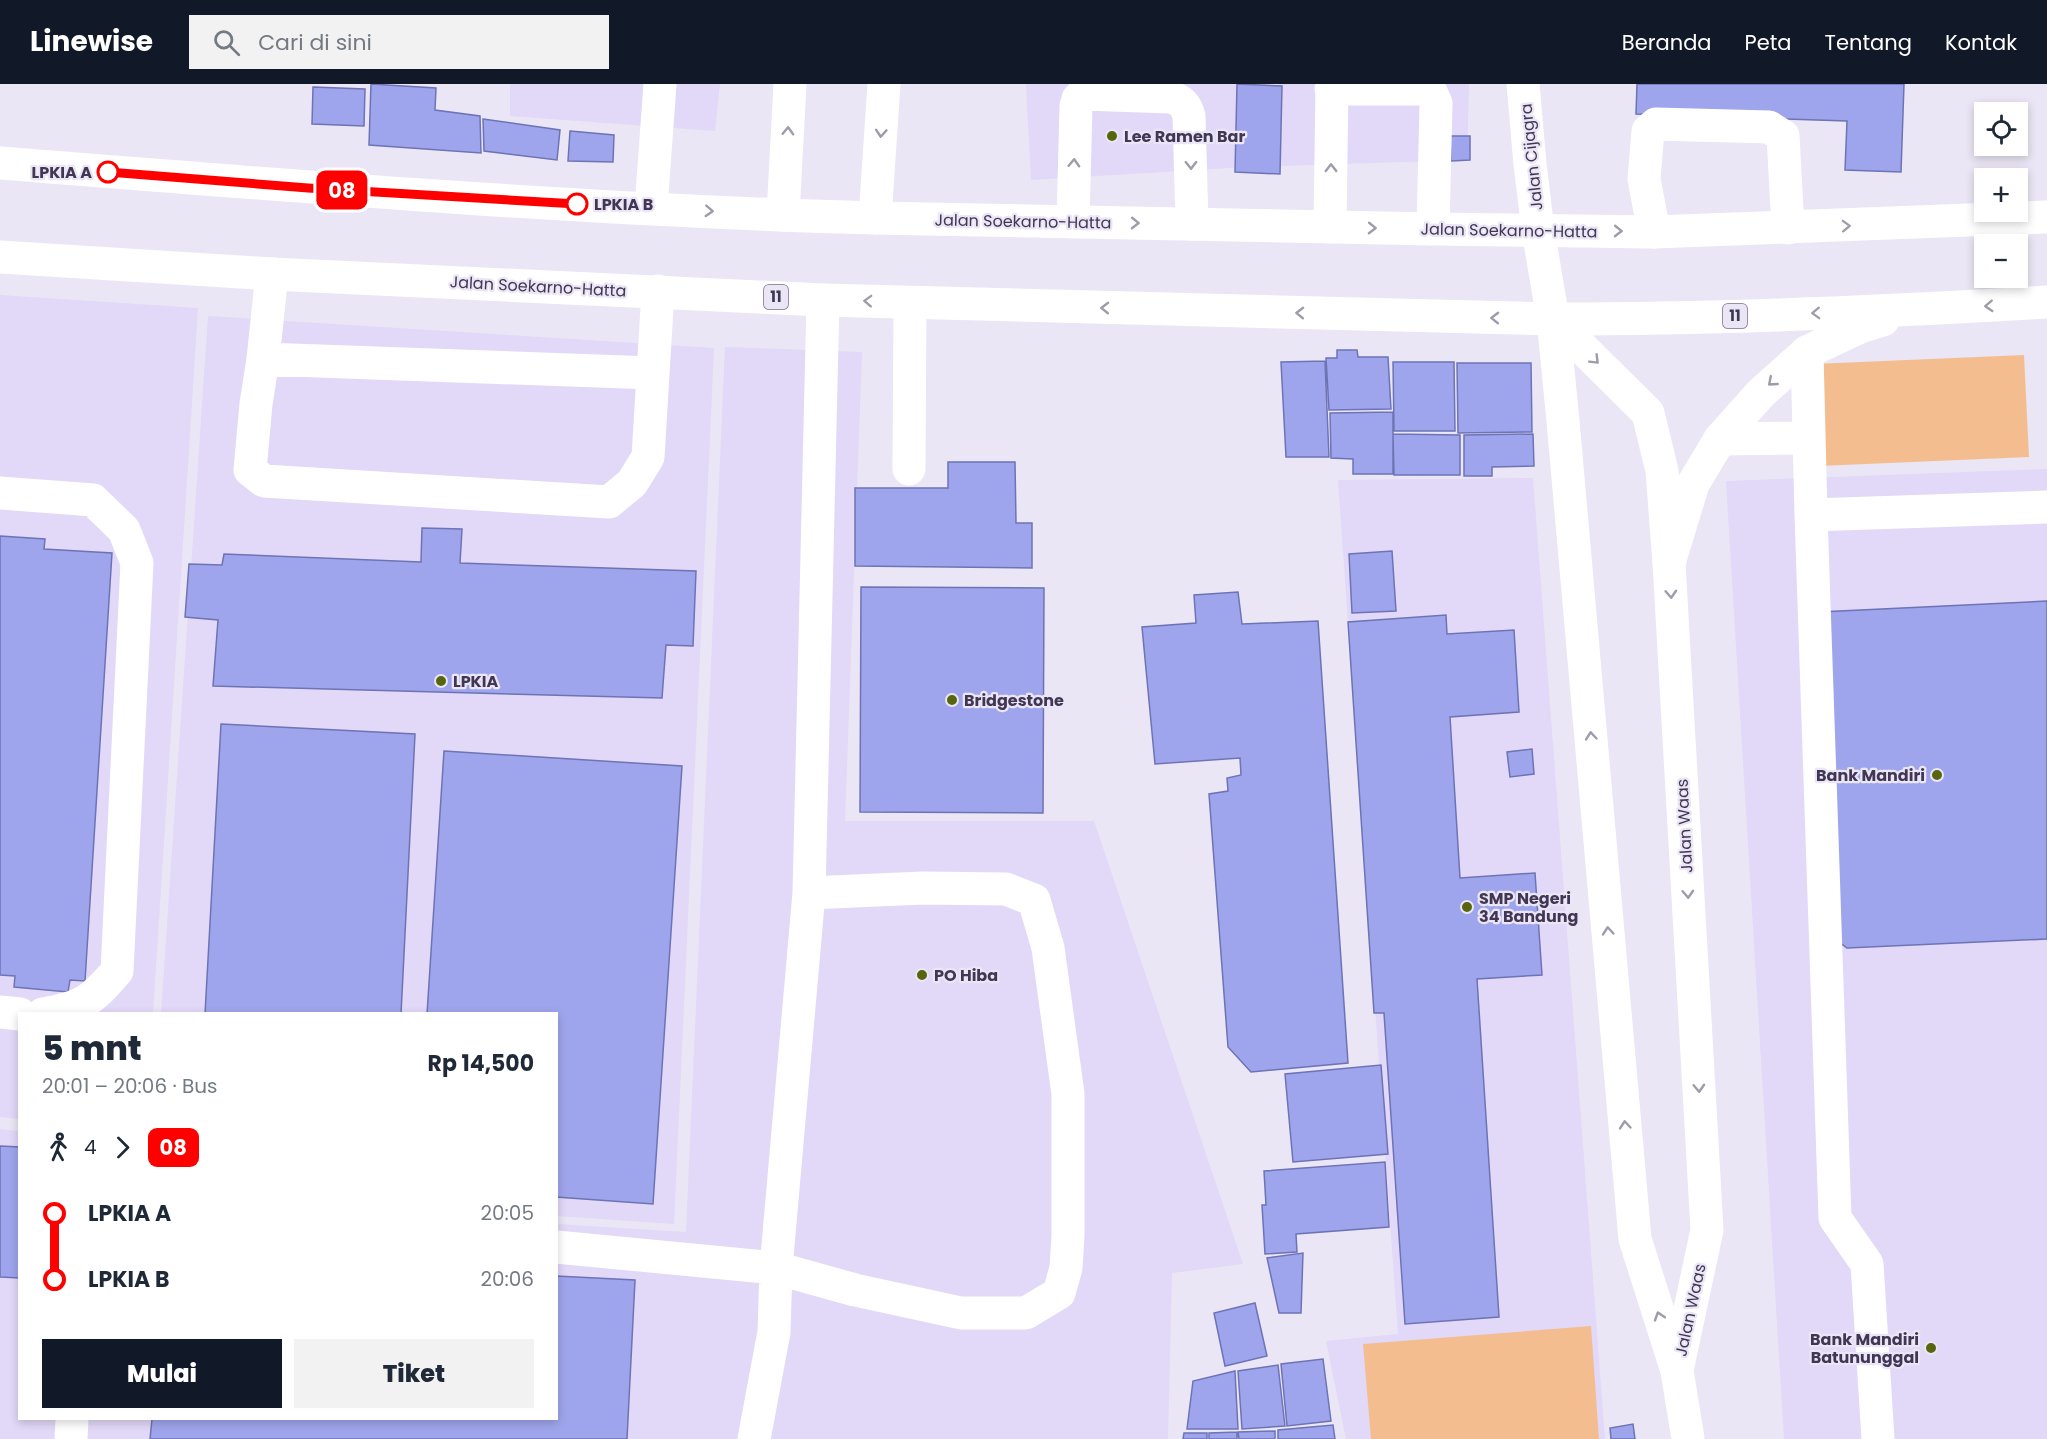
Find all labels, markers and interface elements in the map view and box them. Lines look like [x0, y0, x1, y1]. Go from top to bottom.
search box [189, 15, 609, 69]
text: Linewise [30, 22, 153, 61]
icon: search [210, 26, 243, 59]
text: Cari di sini [258, 27, 372, 58]
text: Beranda [1622, 28, 1712, 57]
text: Peta [1745, 28, 1792, 57]
text: Tentang [1825, 28, 1912, 57]
text: Kontak [1945, 28, 2017, 57]
street label: Jalan Cijagra [1514, 102, 1549, 211]
map controls [1974, 102, 2028, 288]
button: locate [1974, 102, 2028, 156]
place label: Lee Ramen Bar [1124, 125, 1245, 148]
one-way arrow [781, 127, 794, 136]
one-way arrow [874, 129, 887, 138]
marker: Lee Ramen Bar [1105, 129, 1119, 143]
one-way arrow [1068, 159, 1081, 168]
one-way arrow [1184, 160, 1197, 169]
place label: LPKIA A [32, 161, 92, 184]
marker: LPKIA A [97, 161, 119, 183]
one-way arrow [1325, 164, 1337, 173]
button: + [1974, 168, 2028, 222]
line badge: 08 [315, 170, 369, 210]
text: 08 [328, 176, 356, 205]
marker: LPKIA B [566, 193, 588, 215]
place label: LPKIA B [594, 193, 653, 216]
one-way arrow [705, 204, 714, 217]
street label: Jalan Soekarno-Hatta [934, 208, 1112, 235]
one-way arrow [1130, 217, 1139, 229]
street label: Jalan Soekarno-Hatta [1420, 217, 1598, 244]
one-way arrow [1842, 219, 1851, 232]
one-way arrow [1367, 221, 1376, 234]
one-way arrow [1613, 225, 1622, 237]
button: − [1974, 234, 2028, 288]
street label: Jalan Soekarno-Hatta [449, 270, 627, 303]
road number: 11 [764, 285, 788, 309]
one-way arrow [864, 295, 873, 308]
one-way arrow [1984, 299, 1993, 312]
one-way arrow [1100, 302, 1109, 314]
road number: 11 [1723, 304, 1747, 328]
one-way arrow [1295, 307, 1304, 319]
one-way arrow [1811, 307, 1820, 320]
one-way arrow [1490, 311, 1499, 324]
one-way arrow [1587, 353, 1598, 364]
one-way arrow [1768, 375, 1779, 386]
one-way arrow [1665, 590, 1678, 599]
place label: LPKIA [453, 670, 498, 693]
marker: LPKIA [434, 674, 448, 688]
place label: Bridgestone [964, 689, 1064, 712]
marker: Bridgestone [945, 693, 959, 707]
one-way arrow [1585, 732, 1598, 741]
place label: Bank Mandiri [1816, 764, 1925, 787]
marker: Bank Mandiri [1930, 768, 1944, 782]
street label: Jalan Waas [1671, 778, 1698, 874]
place label: SMP Negeri 34 Bandung [1479, 887, 1578, 928]
one-way arrow [1681, 889, 1694, 898]
marker: SMP Negeri 34 Bandung [1460, 900, 1474, 914]
one-way arrow [1602, 926, 1615, 935]
place label: PO Hiba [934, 964, 998, 987]
marker: PO Hiba [915, 968, 929, 982]
text: 5 mnt [42, 1025, 142, 1072]
text: Rp 14,500 [428, 1048, 534, 1079]
text: 20:01 – 20:06 · Bus [42, 1072, 218, 1100]
one-way arrow [1692, 1084, 1705, 1093]
one-way arrow [1619, 1120, 1632, 1129]
icon: walk [42, 1131, 75, 1164]
icon: forward [106, 1131, 139, 1164]
text: 4 [84, 1133, 97, 1161]
text: 08 [160, 1133, 187, 1162]
text: LPKIA A [88, 1198, 171, 1229]
text: 20:05 [481, 1199, 534, 1227]
street label: Jalan Waas [1669, 1262, 1712, 1359]
text: LPKIA B [88, 1264, 169, 1295]
text: 20:06 [480, 1265, 534, 1293]
one-way arrow [1654, 1311, 1666, 1322]
place label: Bank Mandiri Batununggal [1810, 1328, 1919, 1369]
button: Mulai [42, 1339, 282, 1408]
button: Tiket [294, 1339, 534, 1408]
marker: Bank Mandiri Batununggal [1924, 1341, 1938, 1355]

